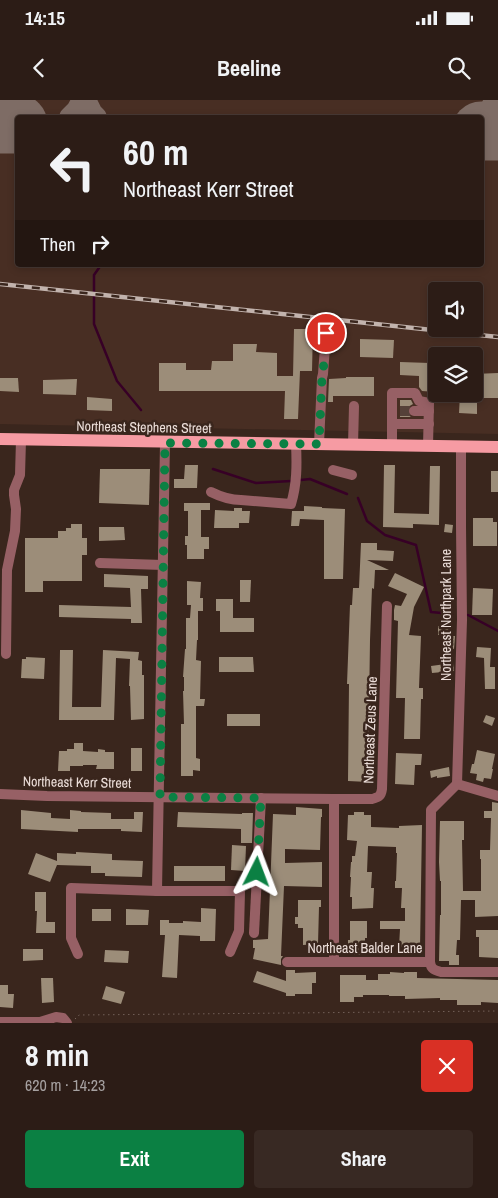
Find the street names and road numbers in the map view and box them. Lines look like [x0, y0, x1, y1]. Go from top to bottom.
street label: Northeast Stephens Street [76, 417, 212, 437]
street label: Northeast Northpark Lane [437, 549, 455, 681]
street label: Northeast Zeus Lane [359, 676, 381, 784]
street label: Northeast Kerr Street [23, 772, 131, 792]
street label: Northeast Balder Lane [308, 939, 422, 957]

